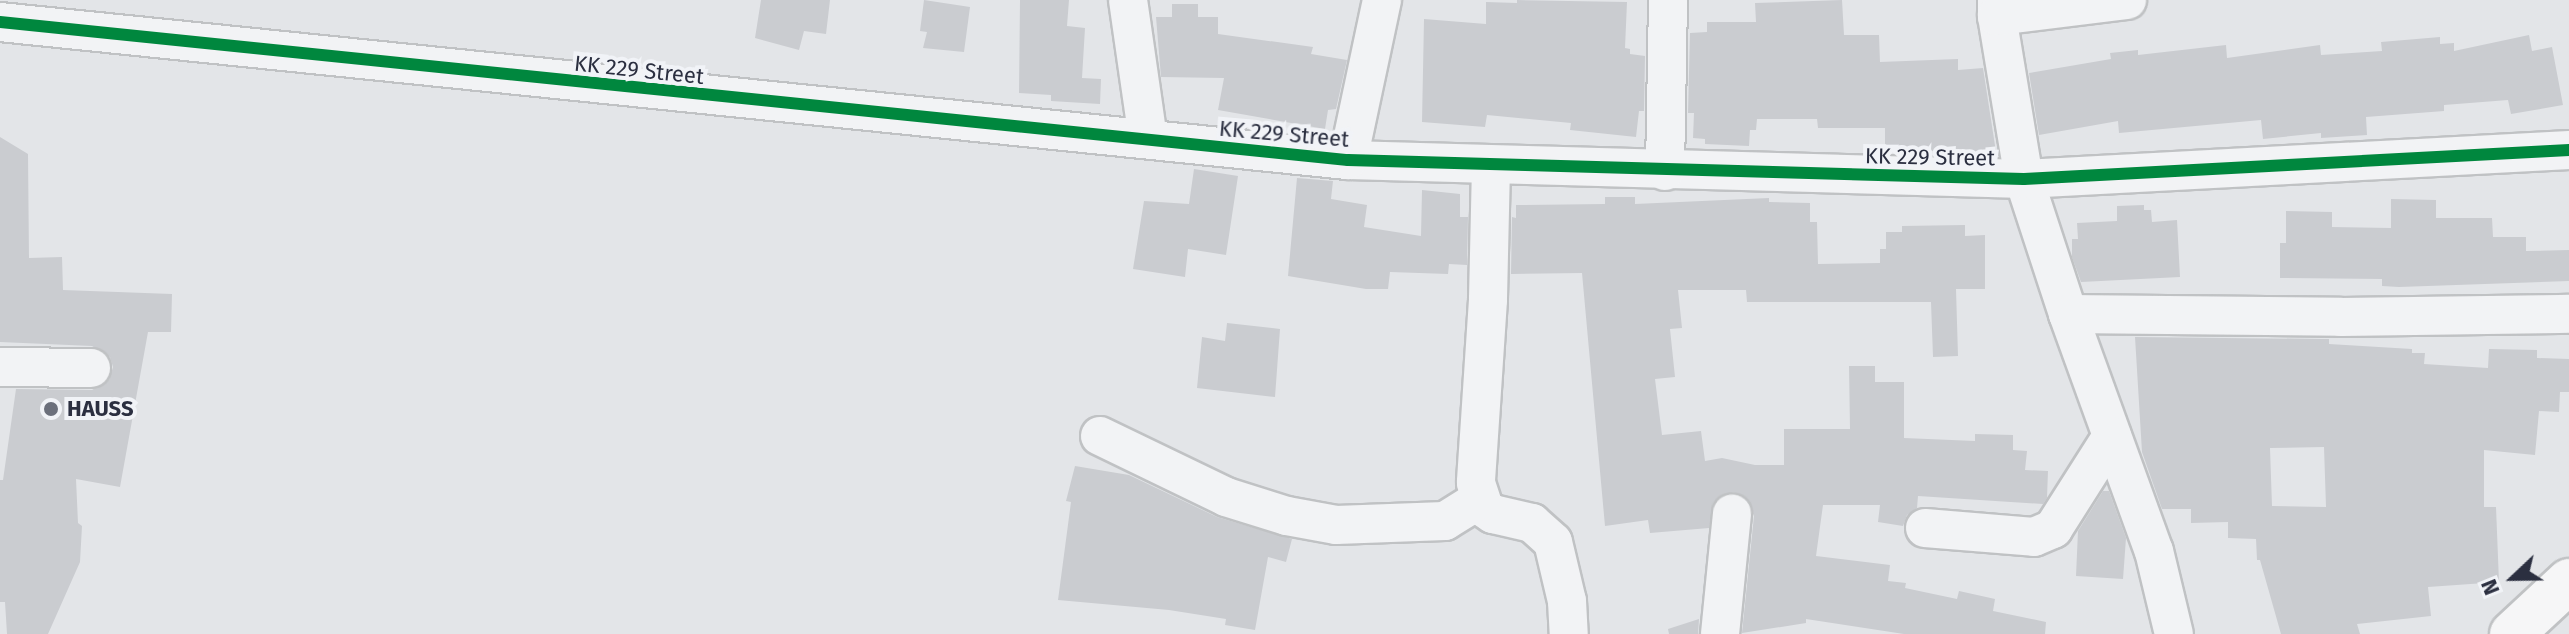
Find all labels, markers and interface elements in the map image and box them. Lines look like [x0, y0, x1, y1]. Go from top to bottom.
street label: KK 229 Street [573, 50, 705, 90]
street label: KK 229 Street [1218, 115, 1350, 153]
street label: KK 229 Street [1865, 143, 1995, 171]
place label: HAUSS [67, 396, 134, 422]
marker: HAUSS [42, 400, 60, 418]
north arrow [2473, 538, 2553, 618]
text: N [2475, 575, 2506, 599]

